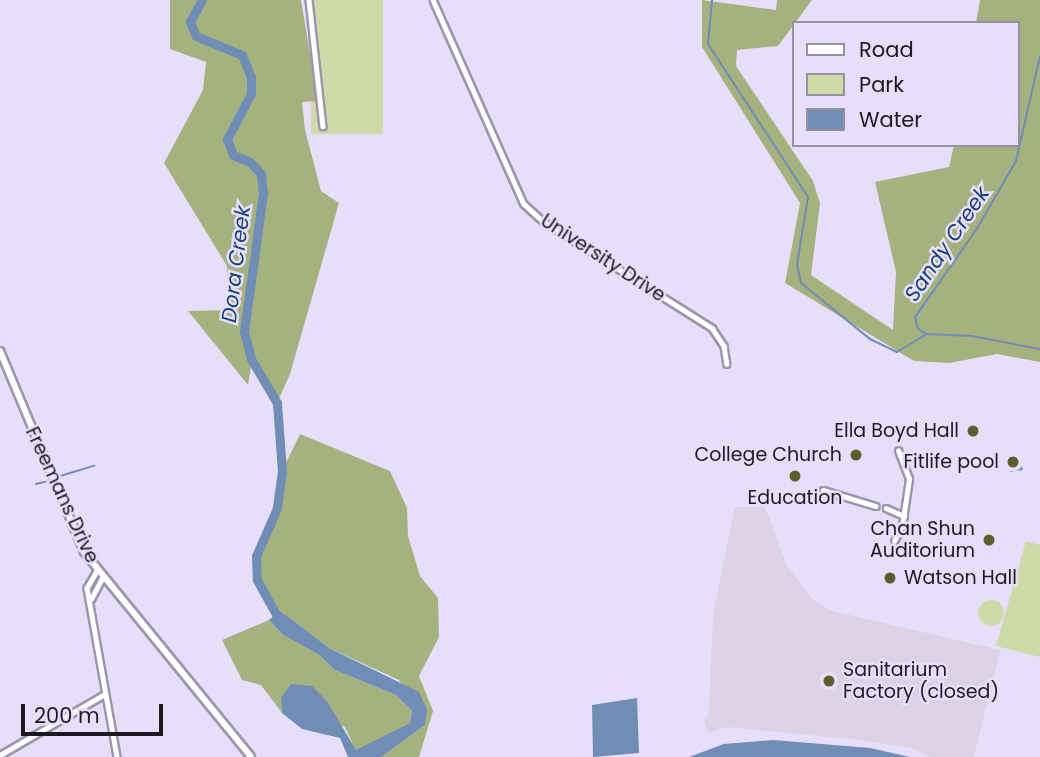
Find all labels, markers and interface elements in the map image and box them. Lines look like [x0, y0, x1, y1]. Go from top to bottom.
legend [792, 21, 1019, 147]
text: Road [859, 35, 914, 64]
text: Park [859, 70, 904, 99]
text: Water [859, 105, 922, 134]
water label: Sandy Creek [899, 182, 995, 306]
water label: Dora Creek [216, 204, 256, 324]
street label: University Drive [536, 209, 670, 307]
place label: Ella Boyd Hall [834, 420, 959, 442]
street label: Freemans Drive [21, 423, 103, 567]
marker: Ella Boyd Hall [965, 423, 981, 439]
place label: College Church [695, 444, 842, 466]
marker: College Church [848, 447, 864, 463]
place label: Fitlife pool [904, 451, 999, 473]
marker: Fitlife pool [1005, 454, 1021, 470]
marker: Education [787, 468, 803, 484]
place label: Education [747, 487, 843, 509]
place label: Chan Shun Auditorium [870, 518, 975, 562]
marker: Chan Shun Auditorium [981, 532, 997, 548]
place label: Watson Hall [904, 567, 1017, 589]
marker: Watson Hall [882, 570, 898, 586]
place label: Sanitarium Factory (closed) [843, 659, 999, 703]
marker: Sanitarium Factory (closed) [821, 673, 837, 689]
scale bar [24, 690, 166, 734]
text: 200 m [34, 701, 100, 730]

